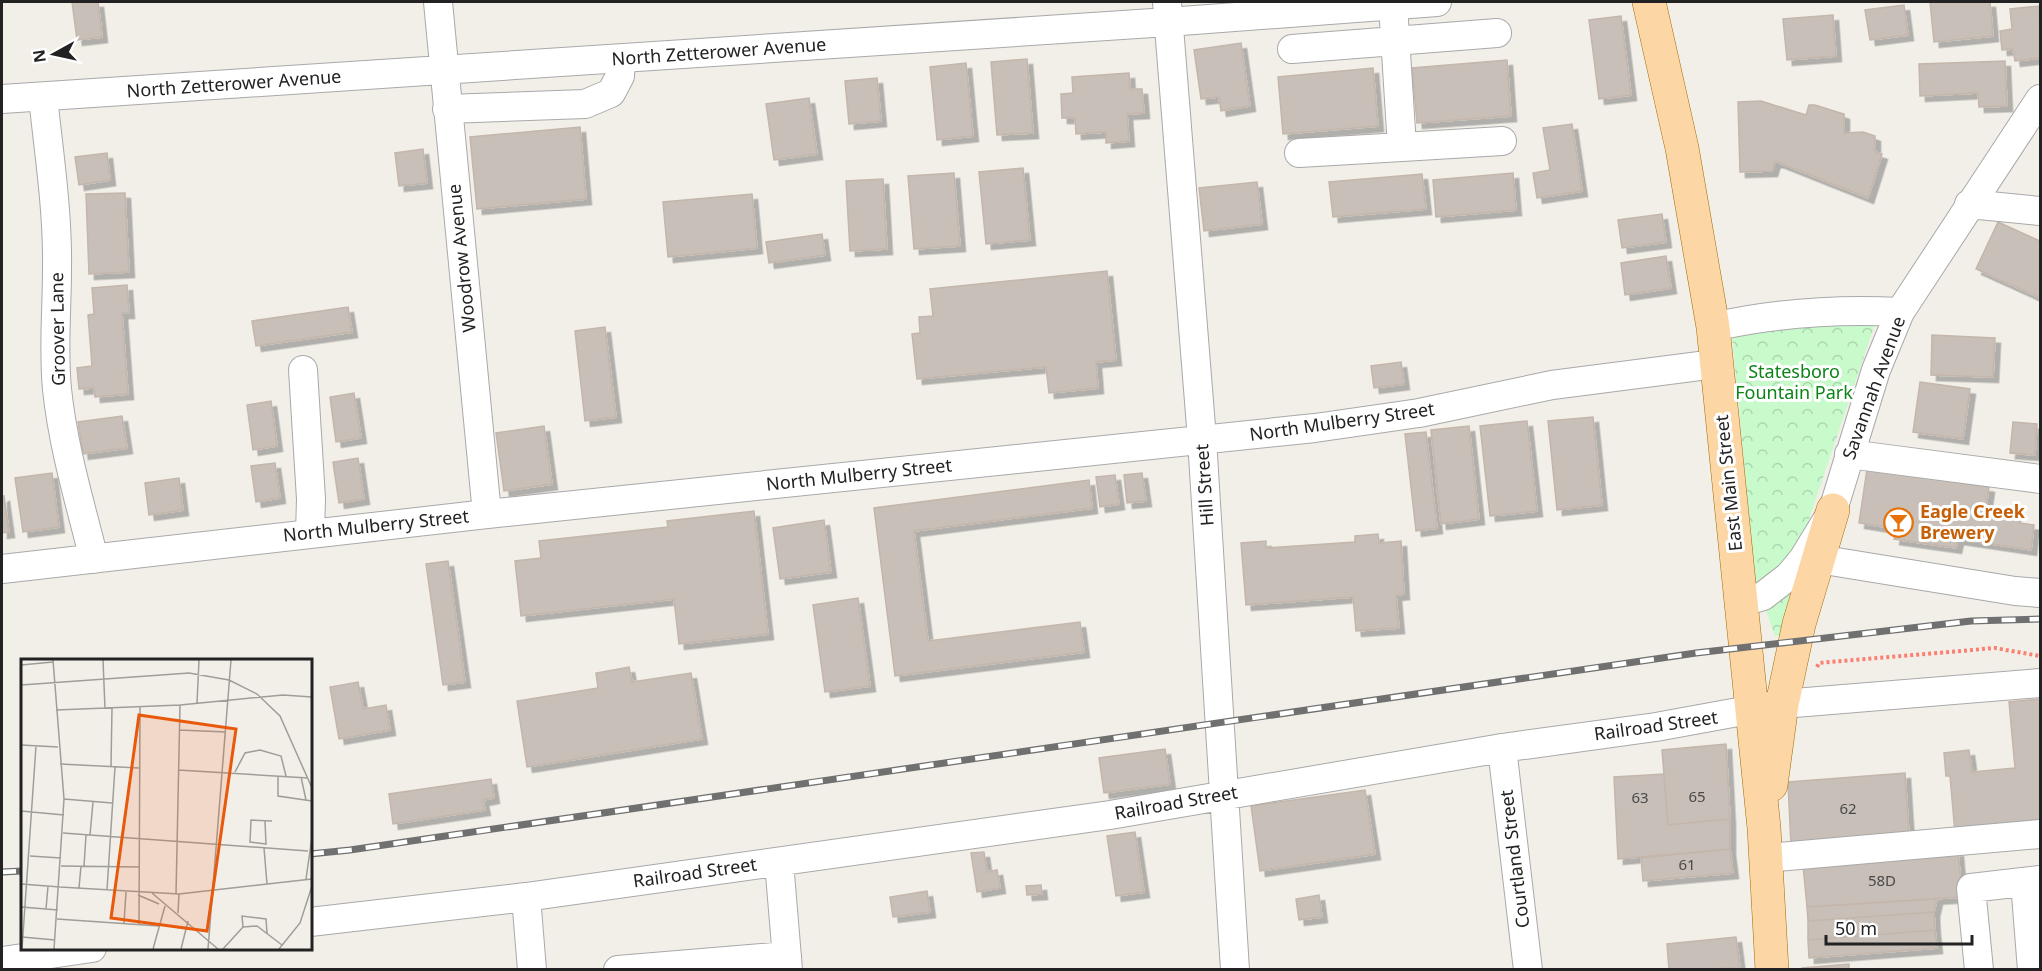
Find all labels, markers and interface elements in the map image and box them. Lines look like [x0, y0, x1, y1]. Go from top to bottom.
north arrow [24, 24, 84, 84]
street label: North Zetterower Avenue [611, 32, 827, 70]
text: N [27, 48, 51, 64]
street label: North Zetterower Avenue [126, 64, 342, 102]
street label: Woodrow Avenue [441, 183, 481, 333]
street label: Groover Lane [44, 272, 70, 386]
street label: Savannah Avenue [1836, 313, 1910, 463]
park label: Statesboro Fountain Park [1735, 359, 1853, 404]
street label: North Mulberry Street [1248, 396, 1436, 446]
street label: East Main Street [1709, 413, 1747, 553]
street label: Hill Street [1189, 443, 1219, 527]
street label: North Mulberry Street [765, 452, 953, 496]
place label: Eagle Creek Brewery [1920, 499, 2026, 544]
street label: North Mulberry Street [282, 503, 470, 547]
bar icon: Eagle Creek Brewery [1883, 506, 1915, 538]
inset map [21, 659, 312, 950]
street label: Railroad Street [1592, 704, 1720, 746]
street label: Railroad Street [1112, 779, 1240, 825]
house number: 65 [1688, 786, 1706, 806]
house number: 63 [1631, 787, 1649, 807]
street label: Courtland Street [1494, 788, 1534, 930]
house number: 62 [1839, 798, 1857, 818]
street label: Railroad Street [631, 851, 759, 893]
house number: 61 [1678, 854, 1696, 874]
house number: 58D [1868, 870, 1896, 890]
scale bar [1826, 908, 1972, 946]
text: 50 m [1835, 916, 1877, 940]

